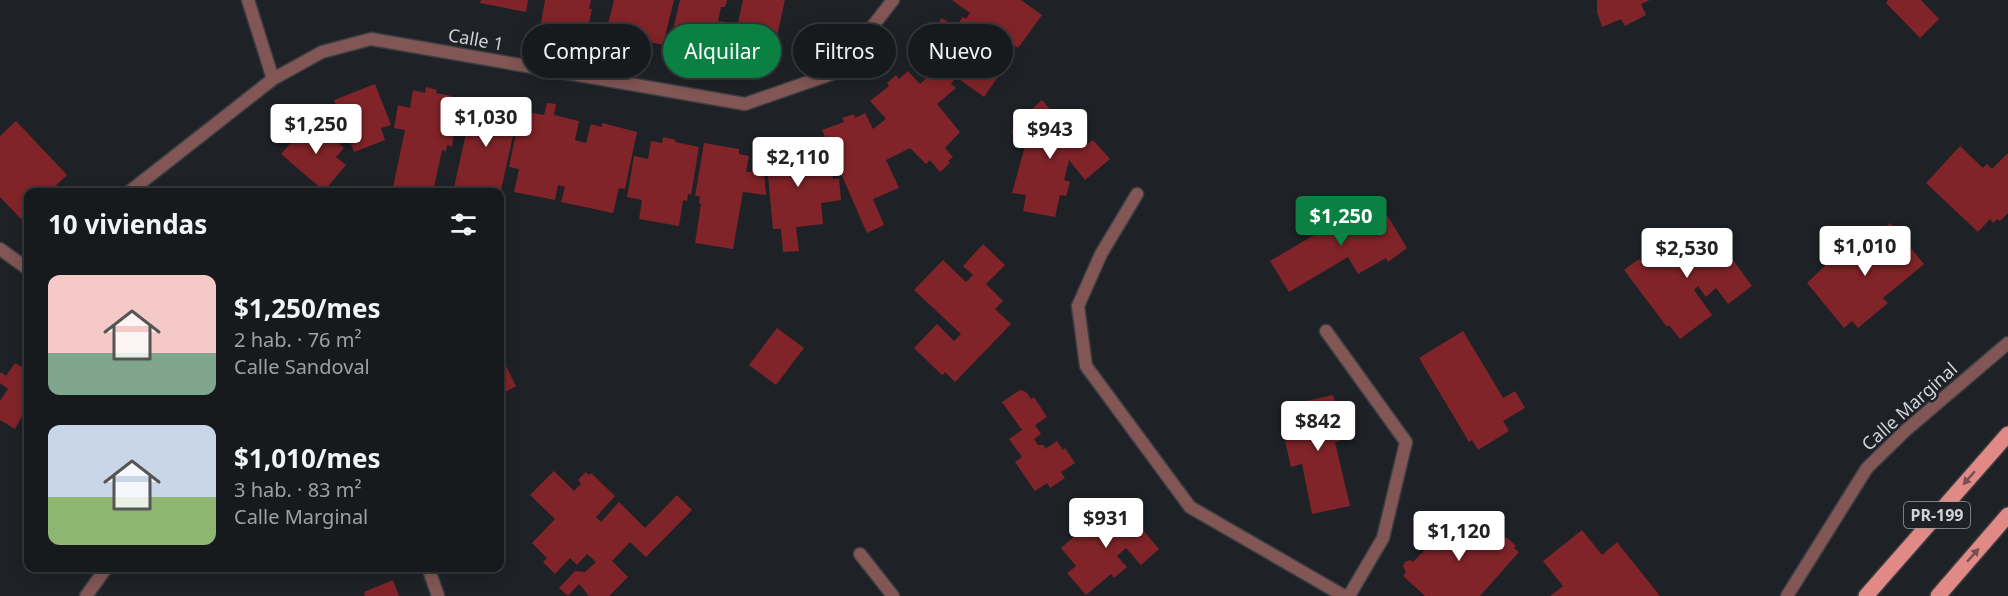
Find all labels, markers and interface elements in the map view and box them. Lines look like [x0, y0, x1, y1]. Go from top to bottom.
street label: Calle 1 [446, 22, 506, 56]
chip: Comprar [522, 24, 651, 78]
chip: Alquilar [663, 24, 781, 78]
chip: Filtros [793, 24, 896, 78]
chip: Nuevo [908, 24, 1013, 78]
pin: $1,030 [437, 97, 535, 148]
text: $1,030 [455, 103, 517, 130]
pin: $1,250 [267, 104, 365, 155]
pin: $943 [1014, 109, 1086, 160]
text: $1,250 [285, 110, 347, 137]
text: $943 [1027, 115, 1073, 142]
pin: $2,110 [749, 137, 847, 188]
text: $2,110 [767, 143, 829, 170]
pin: $1,250 [1292, 196, 1390, 247]
text: $1,250 [1310, 202, 1372, 229]
text: 10 viviendas [48, 206, 207, 242]
icon: filters [447, 208, 480, 241]
pin: $1,010 [1816, 226, 1914, 277]
pin: $2,530 [1638, 228, 1736, 279]
text: $1,010 [1834, 232, 1896, 259]
text: $2,530 [1656, 234, 1718, 261]
text: $1,250/mes [234, 290, 380, 326]
icon: home [96, 299, 168, 371]
text: 2 hab. · 76 m² [234, 326, 361, 353]
text: Calle Sandoval [234, 353, 370, 380]
street label: Calle Marginal [1856, 357, 1962, 455]
pin: $842 [1282, 401, 1354, 452]
text: $842 [1295, 407, 1341, 434]
text: $1,010/mes [234, 440, 380, 476]
icon: home [96, 449, 168, 521]
one-way arrow [1963, 470, 1976, 485]
text: 3 hab. · 83 m² [234, 476, 361, 503]
pin: $931 [1070, 498, 1142, 549]
road number: PR-199 [1904, 502, 1970, 528]
text: Calle Marginal [234, 503, 368, 530]
text: $931 [1083, 504, 1129, 531]
pin: $1,120 [1410, 511, 1508, 562]
text: $1,120 [1428, 517, 1490, 544]
one-way arrow [1966, 548, 1980, 563]

